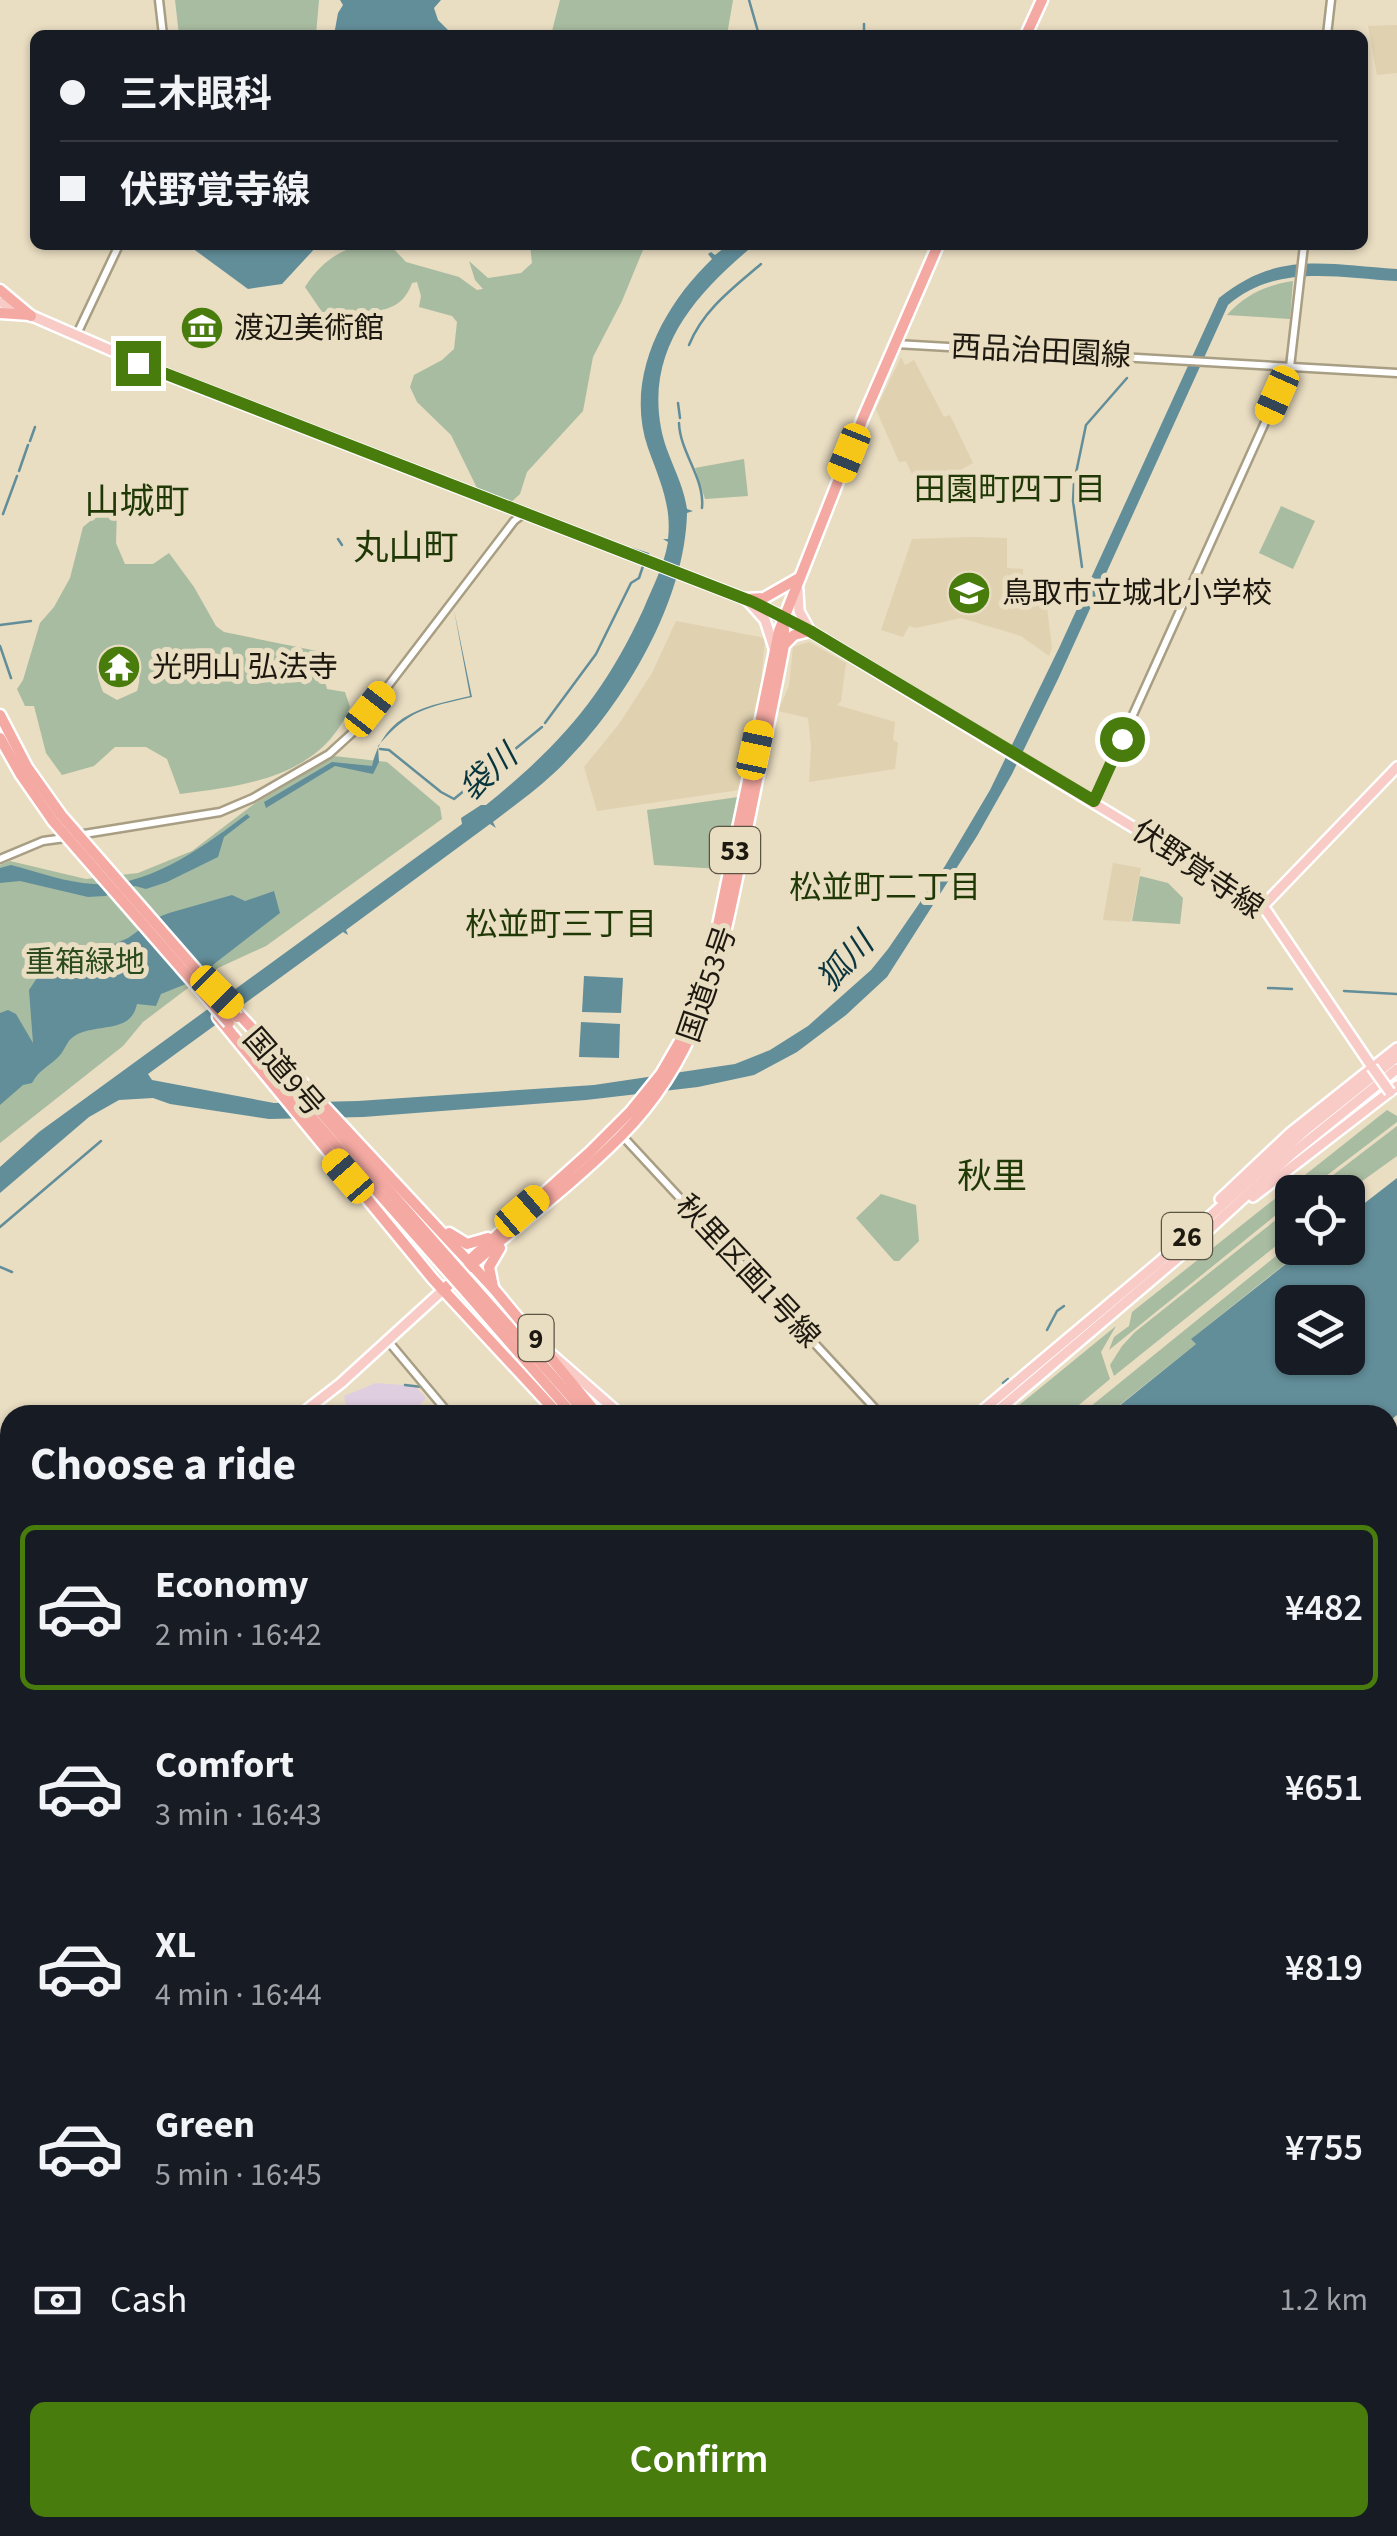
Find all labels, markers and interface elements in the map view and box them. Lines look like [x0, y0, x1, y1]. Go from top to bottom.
text: 三木眼科 [120, 68, 272, 122]
text: 伏野覚寺線 [120, 164, 310, 218]
museum icon: 渡辺美術館 [179, 305, 225, 351]
place label: 渡辺美術館 [234, 307, 384, 350]
street label: 西品治田園線 [950, 325, 1132, 378]
route end [116, 341, 161, 386]
car [1251, 361, 1303, 429]
car [824, 420, 874, 486]
district label: 田園町四丁目 [914, 467, 1106, 513]
district label: 山城町 [84, 477, 190, 527]
district label: 丸山町 [353, 523, 459, 573]
school or university icon: 鳥取市立城北小学校 [946, 570, 992, 616]
place label: 鳥取市立城北小学校 [1002, 572, 1272, 615]
temple icon: 光明山 弘法寺 [96, 644, 142, 690]
place label: 光明山 弘法寺 [152, 646, 338, 689]
car [340, 676, 400, 742]
route start [1100, 717, 1145, 762]
car [734, 718, 776, 782]
water label: 袋川 [449, 732, 530, 811]
street label: 伏野覚寺線 [1124, 810, 1272, 929]
road number: 53 [710, 827, 760, 873]
district label: 松並町二丁目 [789, 865, 981, 911]
district label: 松並町三丁目 [465, 902, 657, 948]
water label: 狐川 [807, 920, 886, 1001]
street label: 国道53号 [668, 921, 747, 1048]
park label: 重箱緑地 [25, 941, 145, 984]
car [185, 960, 249, 1024]
street label: 国道9号 [233, 1019, 334, 1126]
car [317, 1144, 379, 1208]
district label: 秋里 [957, 1152, 1027, 1202]
map controls [1275, 1175, 1365, 1375]
button: locate [1275, 1175, 1365, 1265]
car [490, 1180, 554, 1242]
street label: 秋里区画1号線 [665, 1185, 830, 1357]
road number: 26 [1162, 1213, 1212, 1259]
button: layers [1275, 1285, 1365, 1375]
road number: 9 [518, 1315, 554, 1361]
text: Choose a ride [30, 1433, 296, 1497]
text: Economy [155, 1558, 308, 1612]
icon: car [35, 1563, 125, 1653]
text: ¥482 [1285, 1581, 1363, 1635]
text: 2 min · 16:42 [155, 1612, 322, 1658]
text: Comfort [155, 1738, 294, 1792]
icon: car [35, 1743, 125, 1833]
text: ¥651 [1285, 1761, 1363, 1815]
text: 3 min · 16:43 [155, 1792, 322, 1838]
text: XL [155, 1918, 196, 1972]
icon: car [35, 1923, 125, 2013]
text: ¥819 [1285, 1941, 1363, 1995]
text: 4 min · 16:44 [155, 1972, 322, 2018]
text: Green [155, 2098, 255, 2152]
icon: car [35, 2103, 125, 2193]
text: ¥755 [1285, 2121, 1363, 2175]
text: 5 min · 16:45 [155, 2152, 322, 2198]
icon: cash [30, 2273, 85, 2328]
text: Cash [110, 2273, 187, 2327]
text: 1.2 km [1279, 2277, 1368, 2323]
button: Confirm [30, 2402, 1368, 2517]

